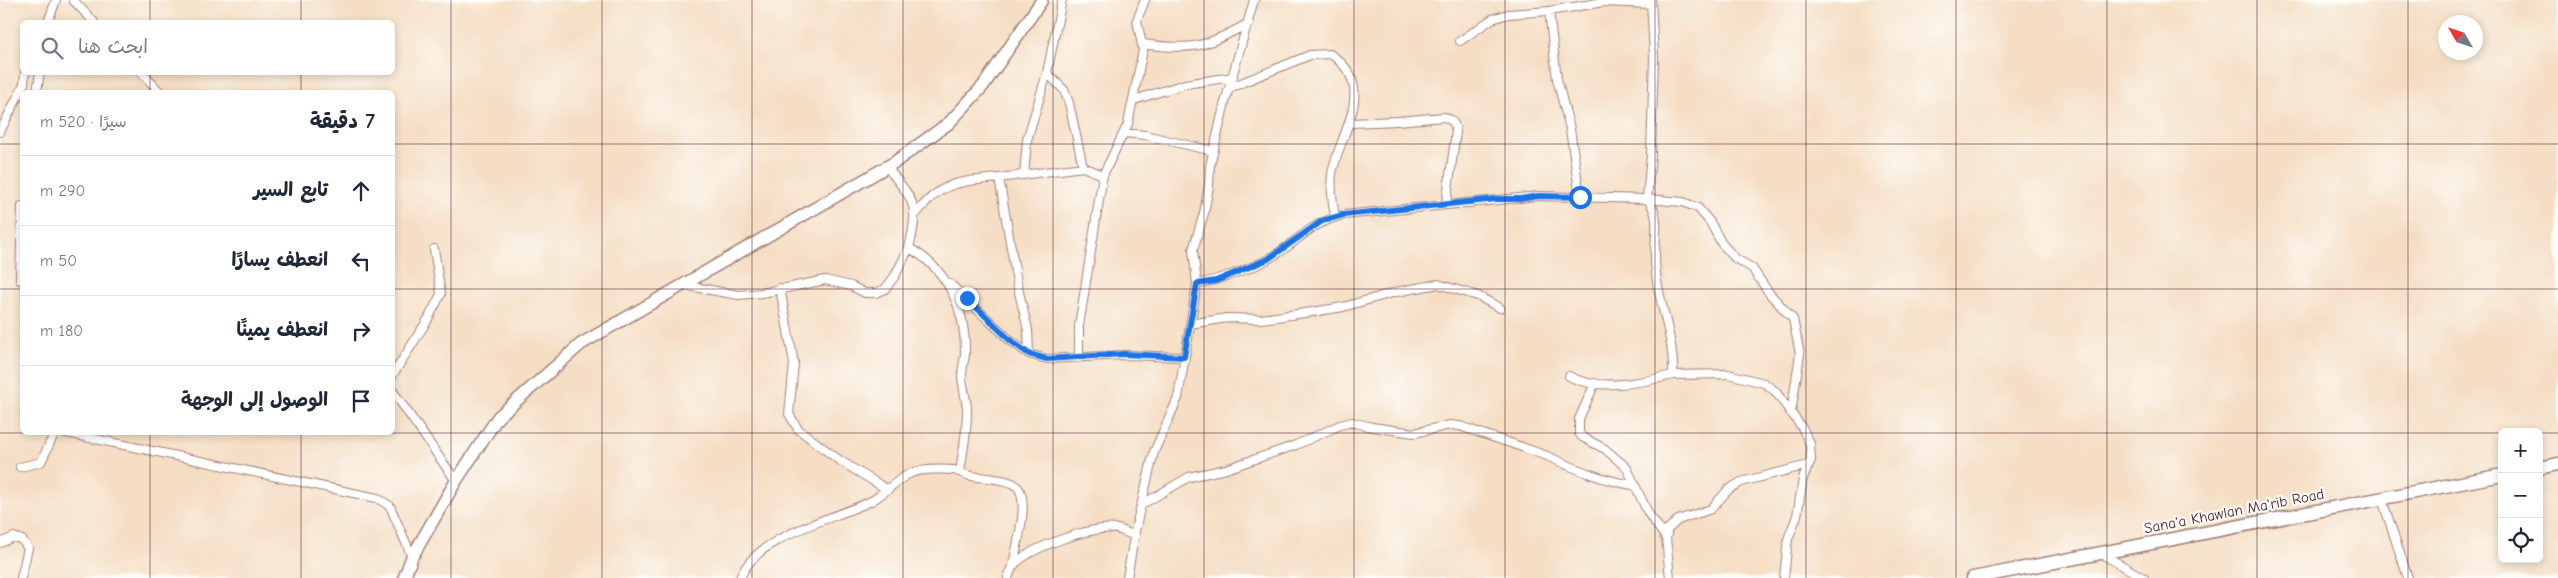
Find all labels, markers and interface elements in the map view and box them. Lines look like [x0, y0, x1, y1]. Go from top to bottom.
north arrow [2438, 15, 2483, 60]
search box [20, 20, 395, 75]
icon: search [38, 34, 66, 62]
text: ابحث هنا [78, 36, 148, 58]
text: 7 دقيقة [310, 109, 375, 133]
text: سيرًا · 520 m [40, 113, 127, 131]
icon: ahead [347, 177, 375, 205]
text: تابع السير [254, 179, 328, 201]
text: 290 m [40, 182, 85, 200]
route start [1569, 186, 1592, 209]
icon: left [347, 247, 375, 275]
text: انعطف يسارًا [231, 249, 328, 271]
text: 50 m [40, 252, 77, 270]
route end [956, 287, 979, 310]
icon: right [347, 317, 375, 345]
text: انعطف يمينًا [236, 319, 328, 341]
text: 180 m [40, 322, 83, 340]
icon: arrive [347, 387, 375, 415]
text: الوصول إلى الوجهة [181, 389, 328, 411]
map controls [2498, 428, 2543, 563]
button: + [2498, 428, 2543, 473]
button: − [2498, 473, 2543, 518]
street label: Sana'a Khawlan Ma'rib Road [2142, 485, 2326, 537]
button: locate [2498, 518, 2543, 563]

